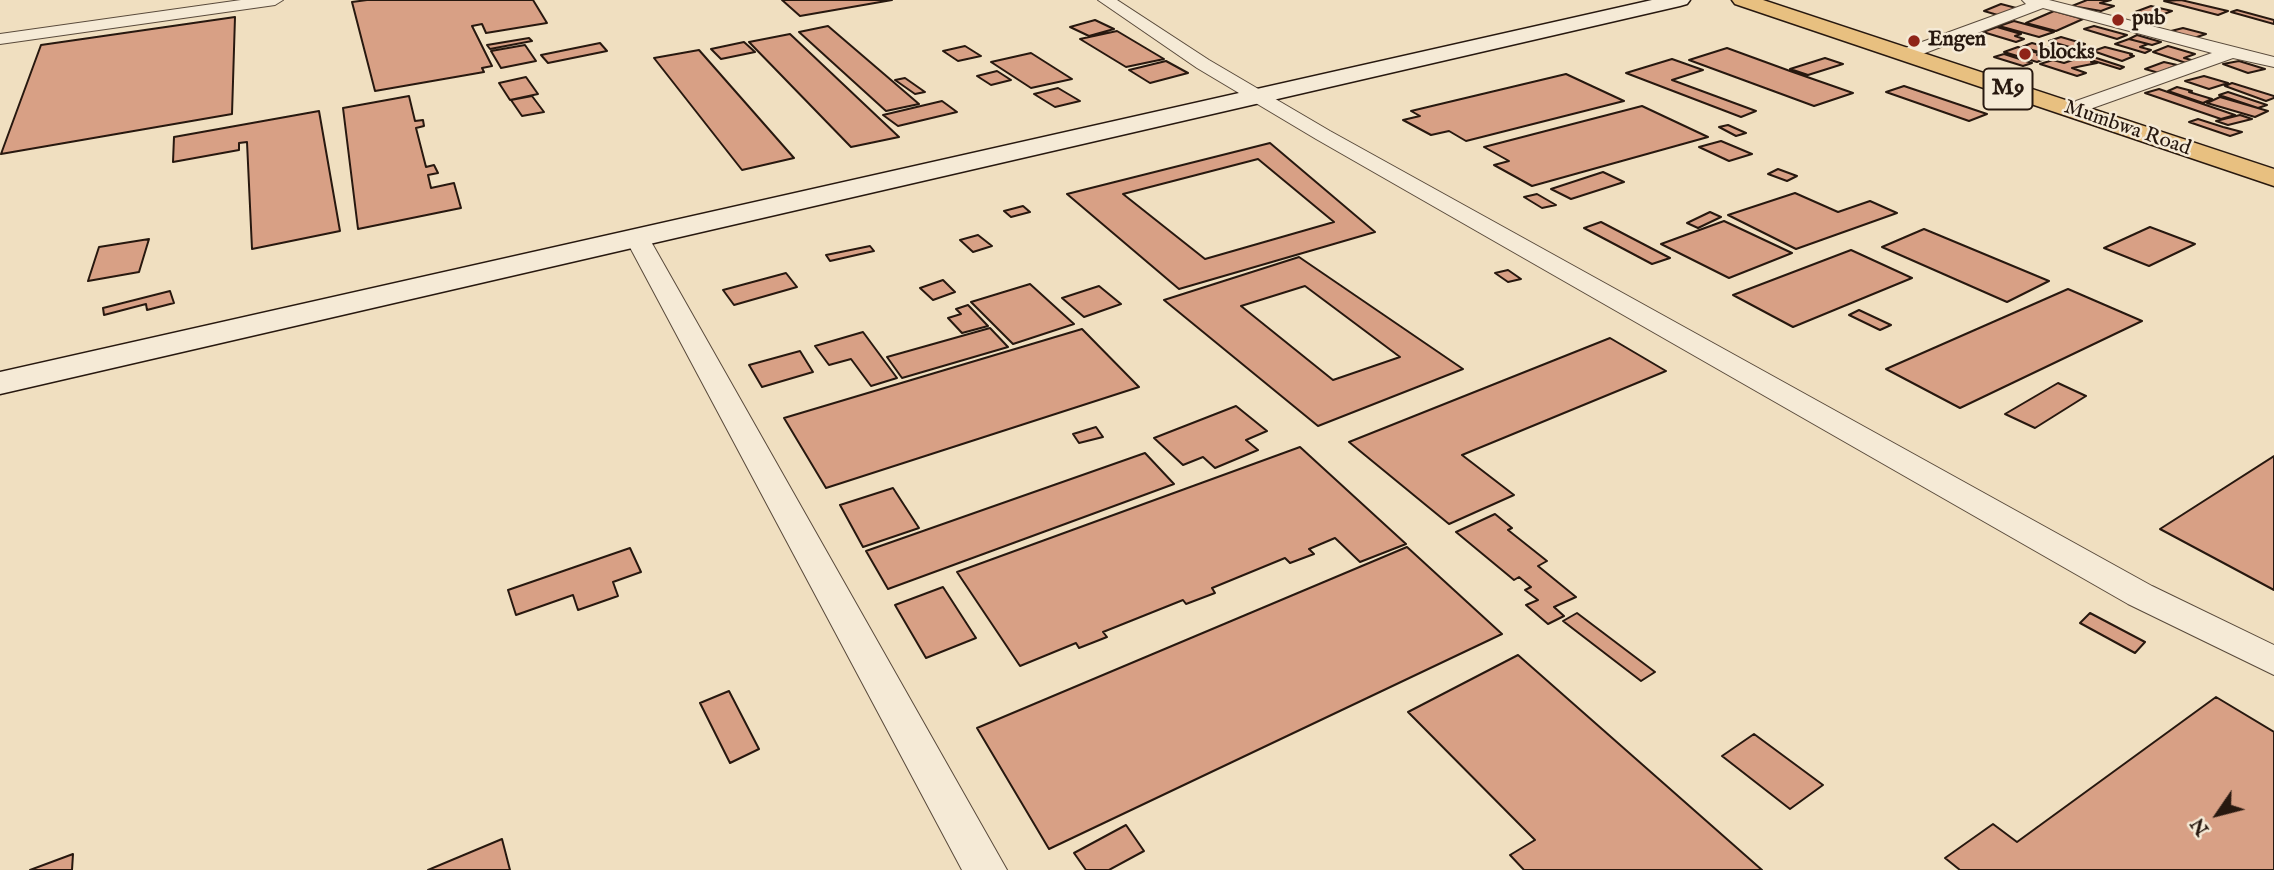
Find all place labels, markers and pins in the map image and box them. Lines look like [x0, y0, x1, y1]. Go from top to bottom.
place label: pub [2132, 7, 2165, 33]
marker: pub [2110, 12, 2126, 28]
place label: Engen [1928, 28, 1986, 54]
marker: Engen [1906, 33, 1922, 49]
place label: blocks [2039, 41, 2095, 67]
marker: blocks [2017, 46, 2033, 62]

